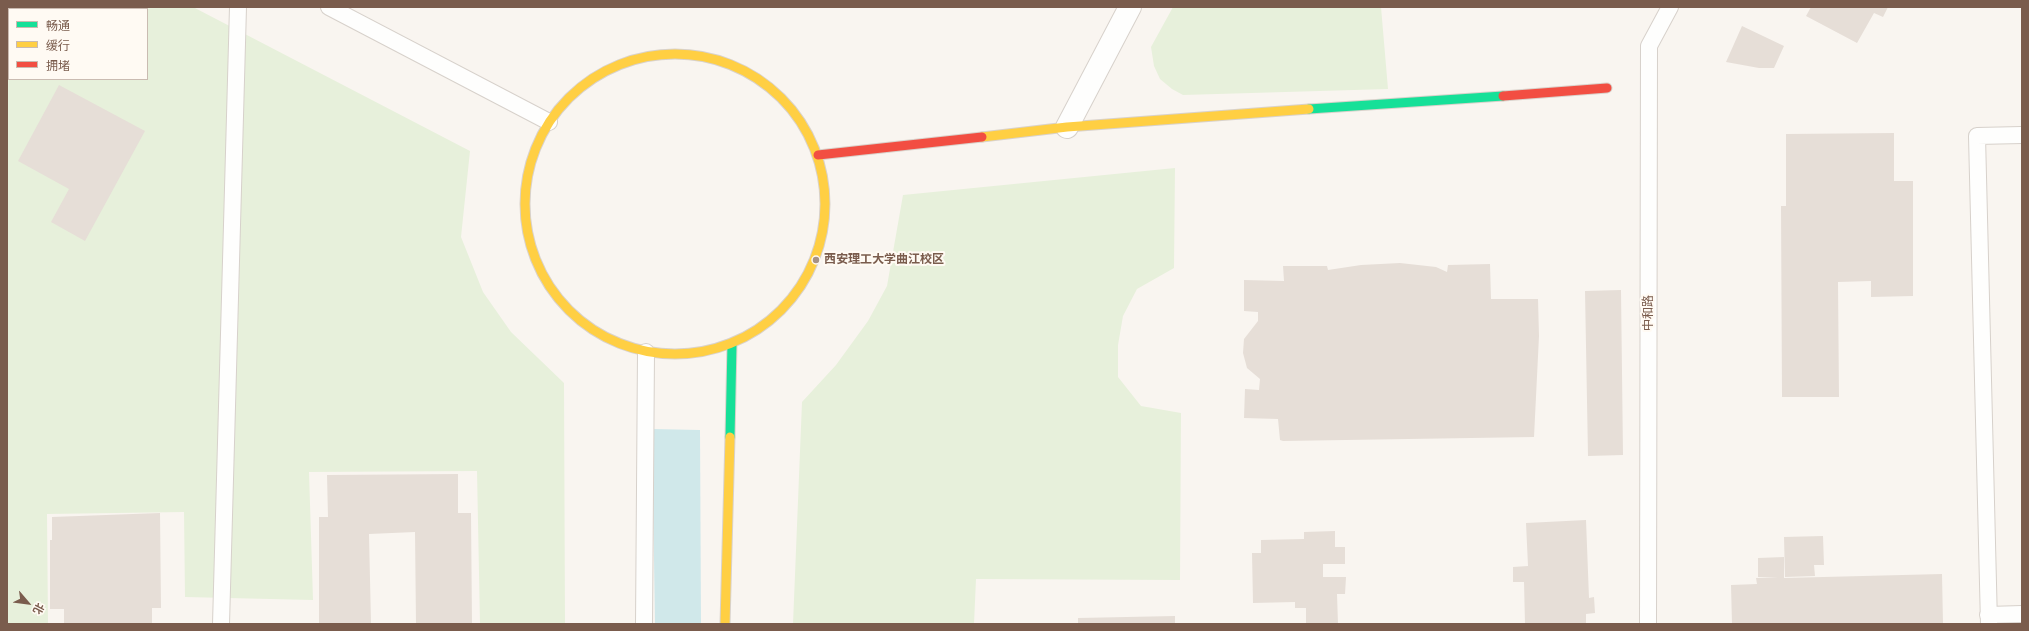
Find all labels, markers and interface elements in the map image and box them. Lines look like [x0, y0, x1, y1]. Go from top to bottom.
legend [8, 8, 148, 80]
text: 畅通 [46, 18, 70, 33]
text: 缓行 [46, 38, 70, 53]
text: 拥堵 [46, 58, 70, 73]
place label: 西安理工大学曲江校区 [824, 253, 944, 267]
marker: 西安理工大学曲江校区 [811, 255, 821, 265]
street label: 中和路 [1642, 295, 1656, 331]
north arrow [8, 583, 48, 623]
text: 北 [30, 600, 47, 617]

